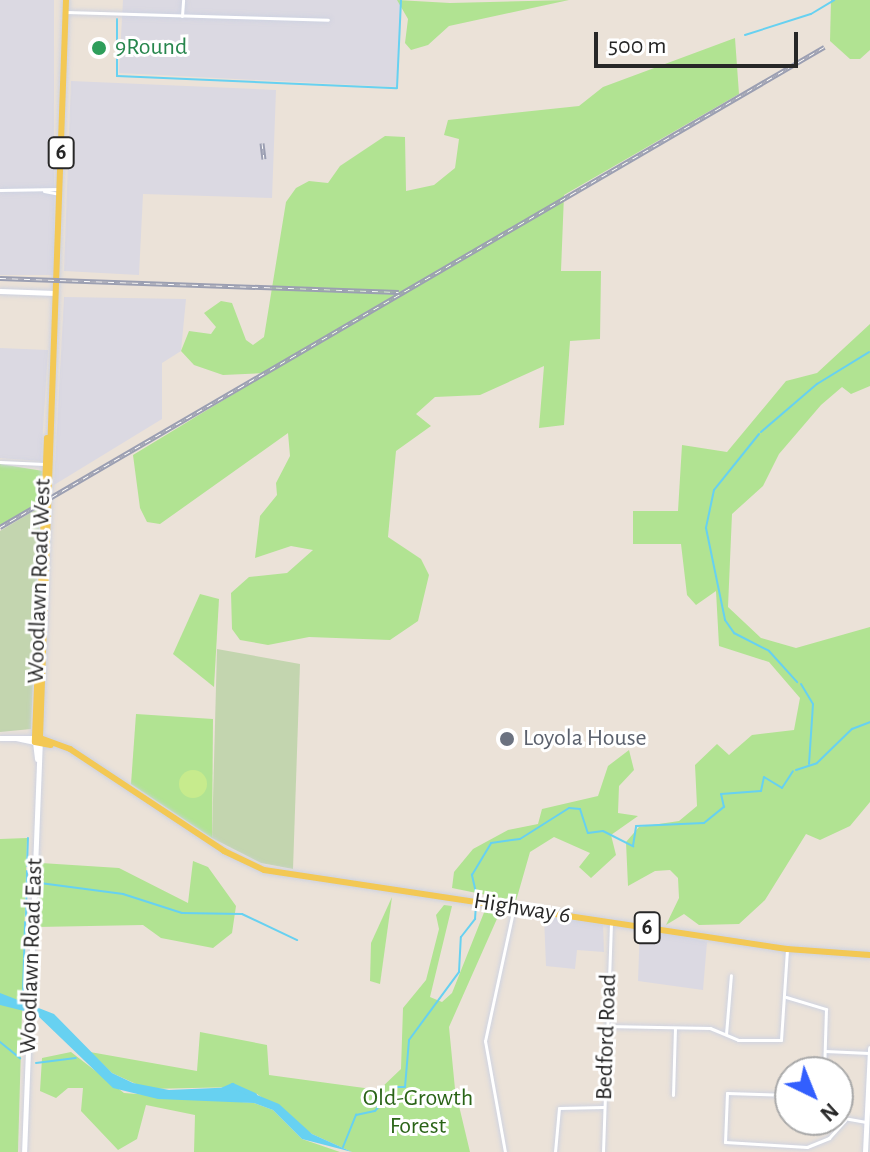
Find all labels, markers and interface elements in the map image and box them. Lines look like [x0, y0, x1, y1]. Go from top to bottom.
scale bar [598, 16, 802, 66]
place label: 9Round [115, 34, 187, 62]
text: 500 m [608, 34, 667, 58]
marker: 9Round [90, 39, 108, 57]
road number: 6 [47, 135, 75, 171]
street label: Woodlawn Road West [22, 478, 58, 684]
place label: Loyola House [523, 725, 647, 753]
marker: Loyola House [498, 730, 516, 748]
street label: Woodlawn Road East [14, 858, 50, 1054]
street label: Highway 6 [471, 887, 573, 931]
road number: 6 [633, 910, 661, 946]
street label: Bedford Road [590, 973, 624, 1101]
north arrow [774, 1056, 854, 1136]
park label: Old-Growth Forest [363, 1085, 473, 1141]
text: N [816, 1099, 842, 1125]

